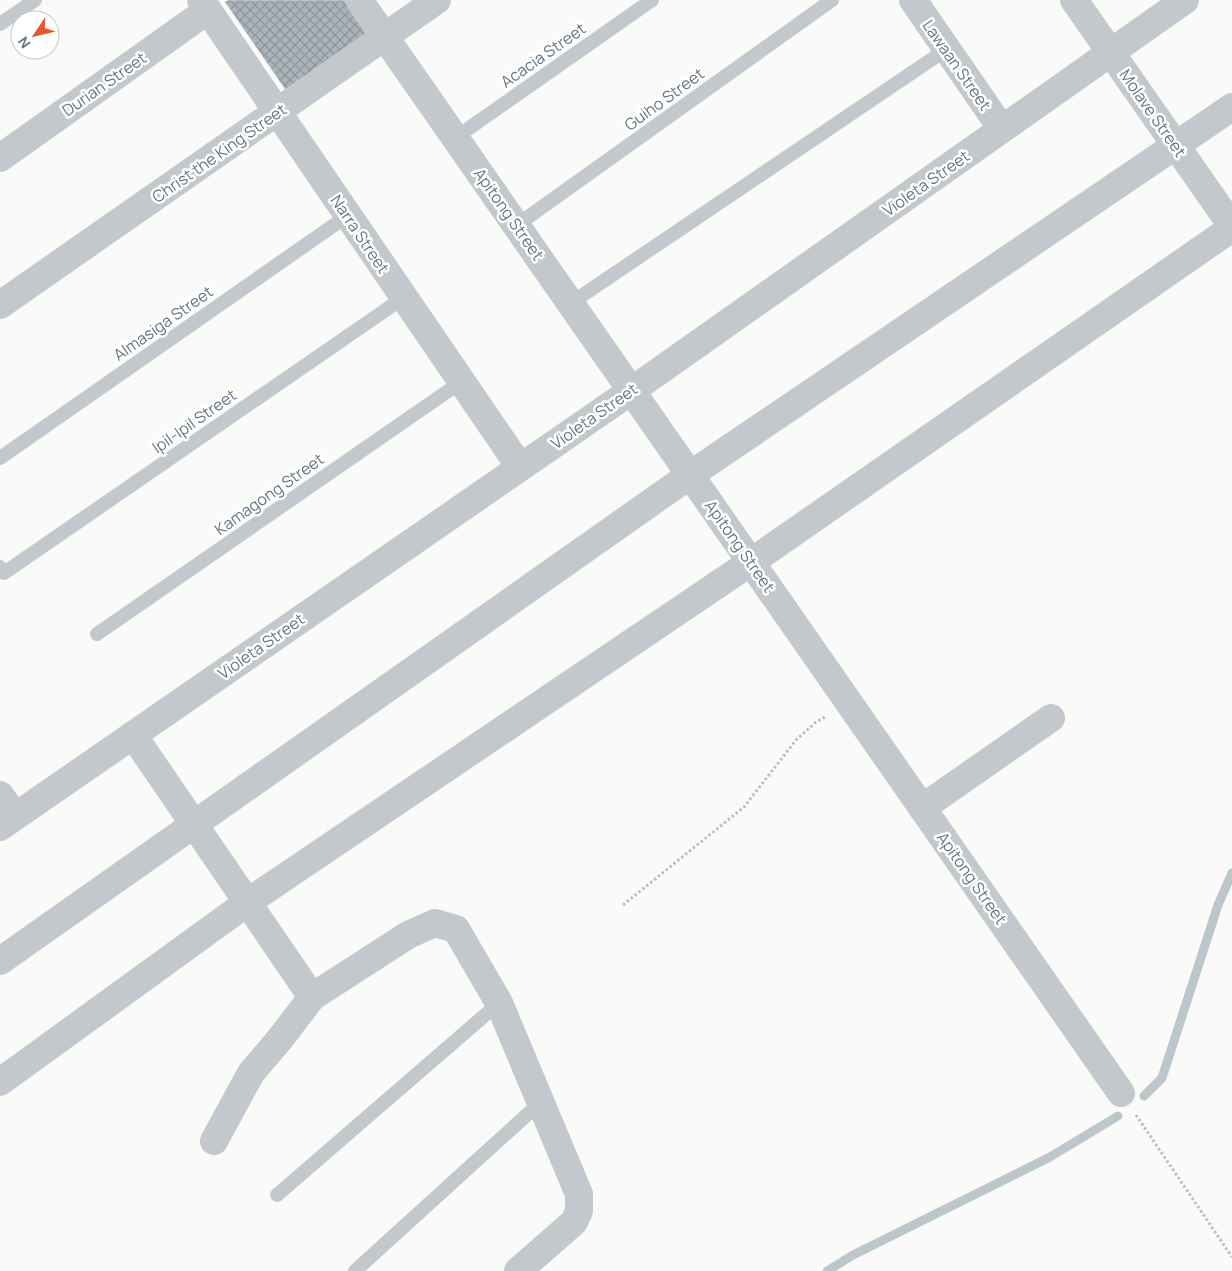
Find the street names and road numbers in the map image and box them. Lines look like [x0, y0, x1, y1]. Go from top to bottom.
street label: Lawaan Street [918, 15, 996, 115]
street label: Acacia Street [496, 18, 590, 92]
street label: Durian Street [57, 47, 151, 121]
street label: Guiho Street [620, 63, 708, 135]
street label: Molave Street [1115, 65, 1191, 161]
street label: Christ the King Street [147, 98, 291, 208]
street label: Violeta Street [878, 145, 974, 221]
street label: Apitong Street [469, 163, 549, 265]
street label: Narra Street [326, 190, 394, 278]
street label: Almasiga Street [109, 280, 217, 366]
street label: Violeta Street [546, 378, 642, 454]
street label: Ipil-Ipil Street [147, 384, 241, 458]
street label: Kamagong Street [210, 448, 328, 540]
street label: Apitong Street [700, 495, 780, 597]
street label: Violeta Street [213, 608, 309, 684]
street label: Apitong Street [932, 827, 1012, 929]

